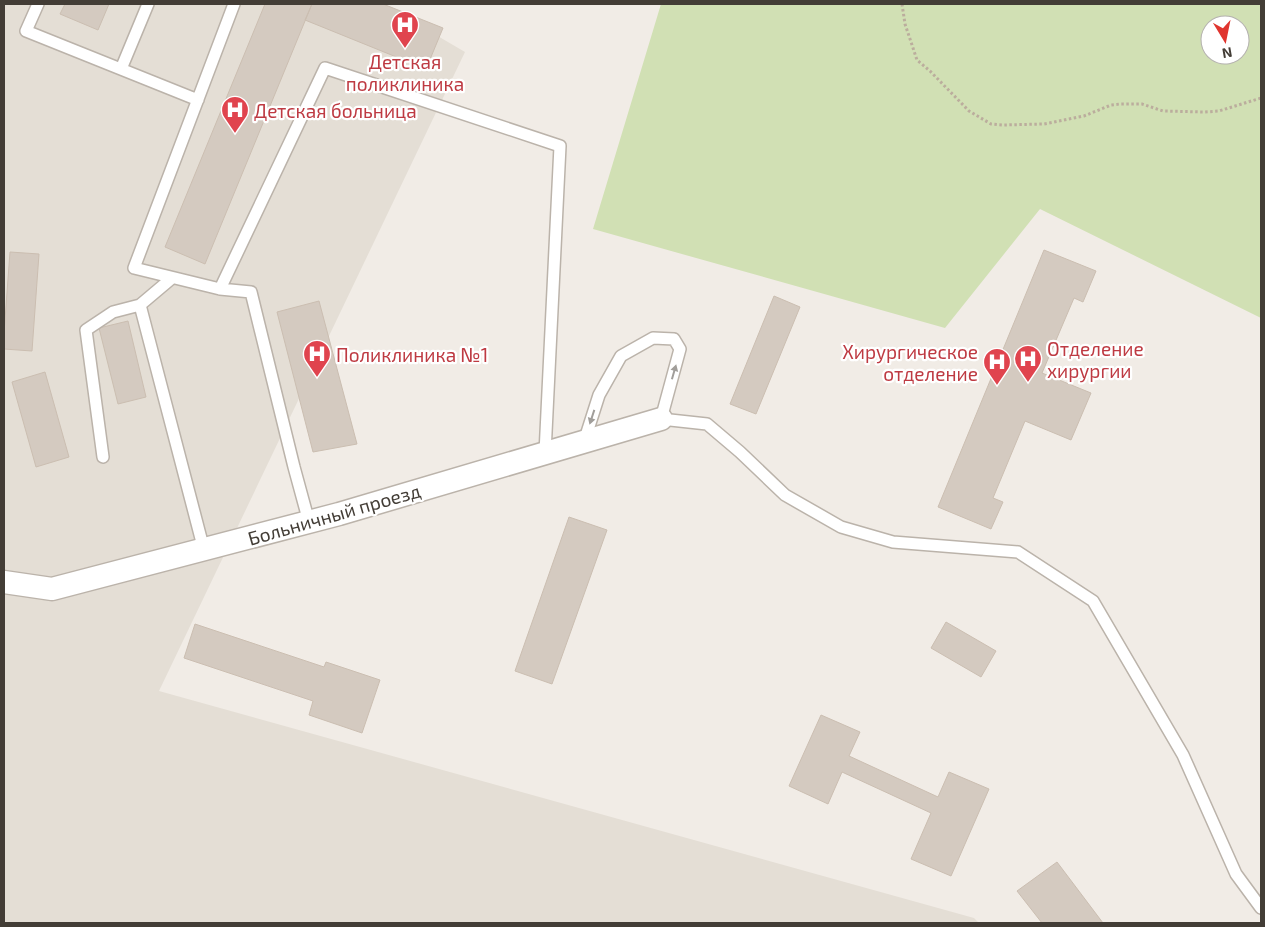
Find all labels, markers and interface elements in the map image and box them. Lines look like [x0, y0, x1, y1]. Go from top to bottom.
hospital icon: Детская поликлиника [390, 10, 420, 49]
north arrow [1200, 15, 1250, 65]
text: N [1221, 44, 1234, 63]
place label: Детская поликлиника [346, 50, 464, 95]
hospital icon: Детская больница [220, 95, 250, 134]
place label: Детская больница [254, 99, 417, 122]
place label: Отделение хирургии [1047, 337, 1144, 383]
hospital icon: Поликлиника №1 [302, 339, 332, 378]
place label: Хирургическое отделение [842, 340, 978, 385]
place label: Поликлиника №1 [336, 343, 488, 366]
hospital icon: Отделение хирургии [1013, 344, 1043, 383]
hospital icon: Хирургическое отделение [982, 347, 1012, 386]
one-way arrow [670, 364, 678, 379]
one-way arrow [587, 410, 595, 425]
street label: Больничный проезд [245, 478, 423, 550]

